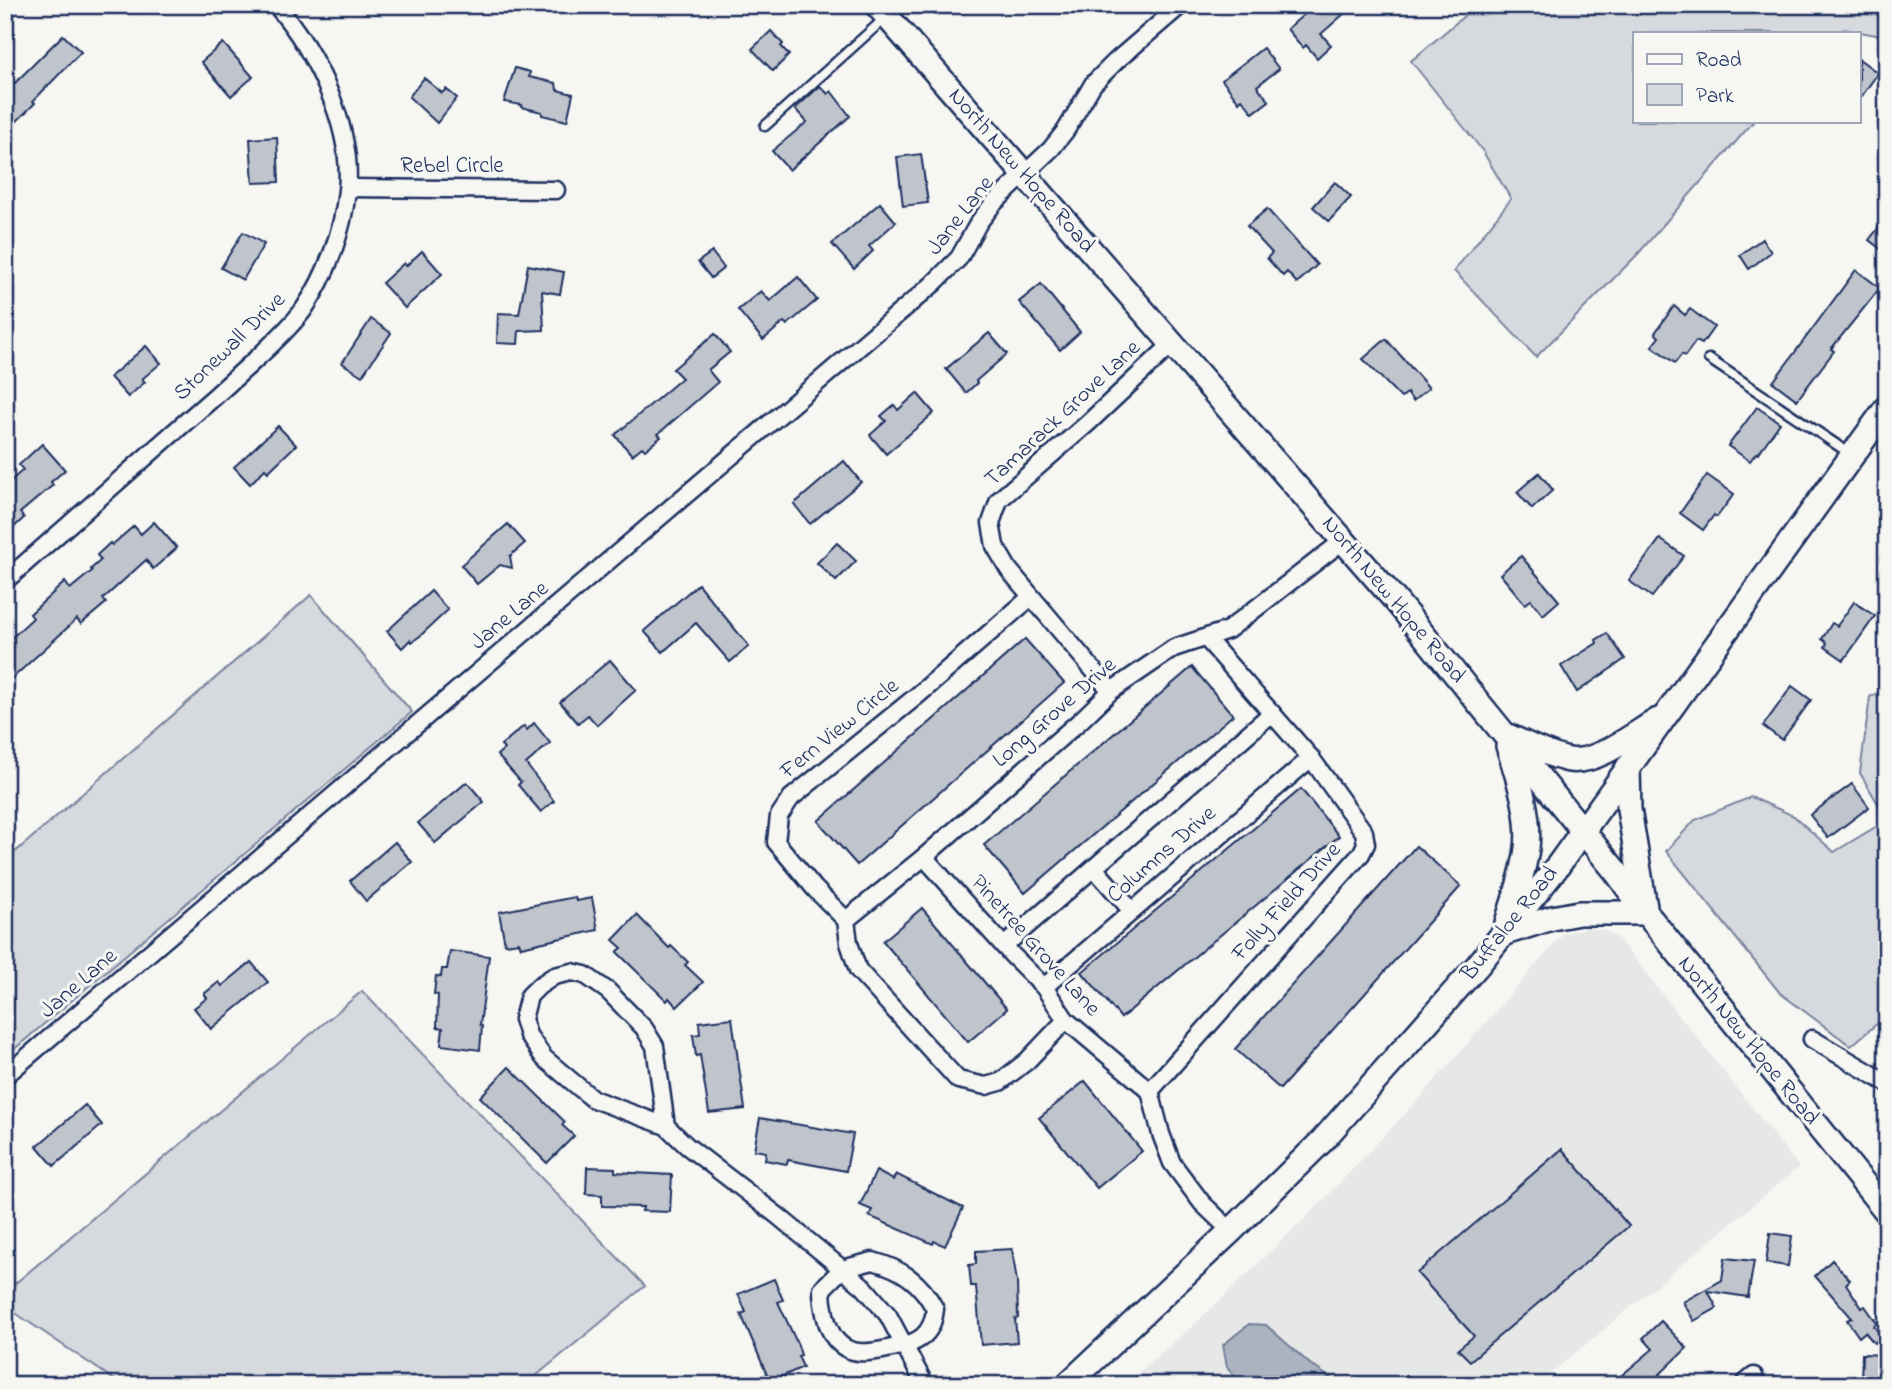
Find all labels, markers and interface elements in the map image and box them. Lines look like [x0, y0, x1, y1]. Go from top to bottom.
legend [1633, 32, 1860, 122]
text: Road [1696, 46, 1742, 76]
street label: North New Hope Road [940, 81, 1102, 261]
text: Park [1696, 82, 1735, 112]
street label: Rebel Circle [400, 150, 504, 183]
street label: Jane Lane [919, 168, 1003, 263]
street label: Stonewall Drive [166, 284, 294, 409]
street label: Tamarack Grove Lane [977, 332, 1149, 495]
street label: North New Hope Road [1313, 509, 1473, 691]
street label: Jane Lane [464, 573, 557, 659]
street label: Long Grove Drive [986, 649, 1126, 777]
street label: Fern View Circle [773, 670, 907, 788]
street label: Columns Drive [1100, 798, 1224, 912]
street label: Folly Field Drive [1224, 835, 1351, 971]
street label: Buffaloe Road [1453, 859, 1567, 989]
street label: Pinetree Grove Lane [962, 868, 1108, 1025]
street label: Jane Lane [33, 940, 126, 1027]
street label: North New Hope Road [1669, 949, 1827, 1133]

